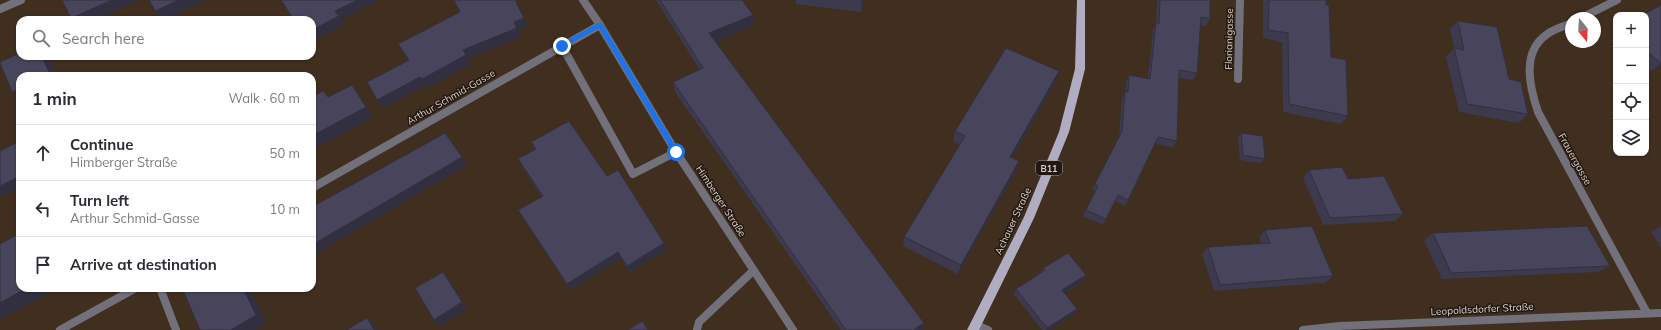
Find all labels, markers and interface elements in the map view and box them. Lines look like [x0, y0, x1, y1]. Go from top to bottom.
street label: Florianigasse [1222, 8, 1236, 70]
north arrow [1565, 12, 1601, 48]
map controls [1613, 12, 1649, 156]
button: + [1613, 12, 1649, 48]
search box [16, 16, 316, 60]
icon: search [30, 27, 52, 49]
text: Search here [62, 29, 144, 48]
route end [553, 37, 571, 55]
button: − [1613, 48, 1649, 84]
street label: Arthur Schmid-Gasse [405, 66, 497, 128]
button: locate [1613, 84, 1649, 120]
text: 1 min [32, 88, 77, 109]
text: Walk · 60 m [229, 90, 300, 106]
button: layers [1613, 120, 1649, 156]
street label: Frauergasse [1555, 131, 1595, 187]
text: Continue [70, 135, 133, 154]
icon: ahead [32, 142, 54, 164]
route start [667, 143, 685, 161]
text: 50 m [270, 145, 300, 161]
text: Himberger Straße [70, 154, 177, 170]
road number: B11 [1036, 161, 1062, 175]
street label: Himberger Straße [693, 163, 749, 239]
street label: Achauer Straße [992, 185, 1034, 257]
text: Turn left [70, 191, 129, 210]
icon: left [32, 198, 54, 220]
text: 10 m [270, 201, 300, 217]
text: Arthur Schmid-Gasse [70, 210, 200, 226]
icon: arrive [32, 254, 54, 276]
text: Arrive at destination [70, 255, 217, 274]
street label: Leopoldsdorfer Straße [1430, 300, 1534, 318]

